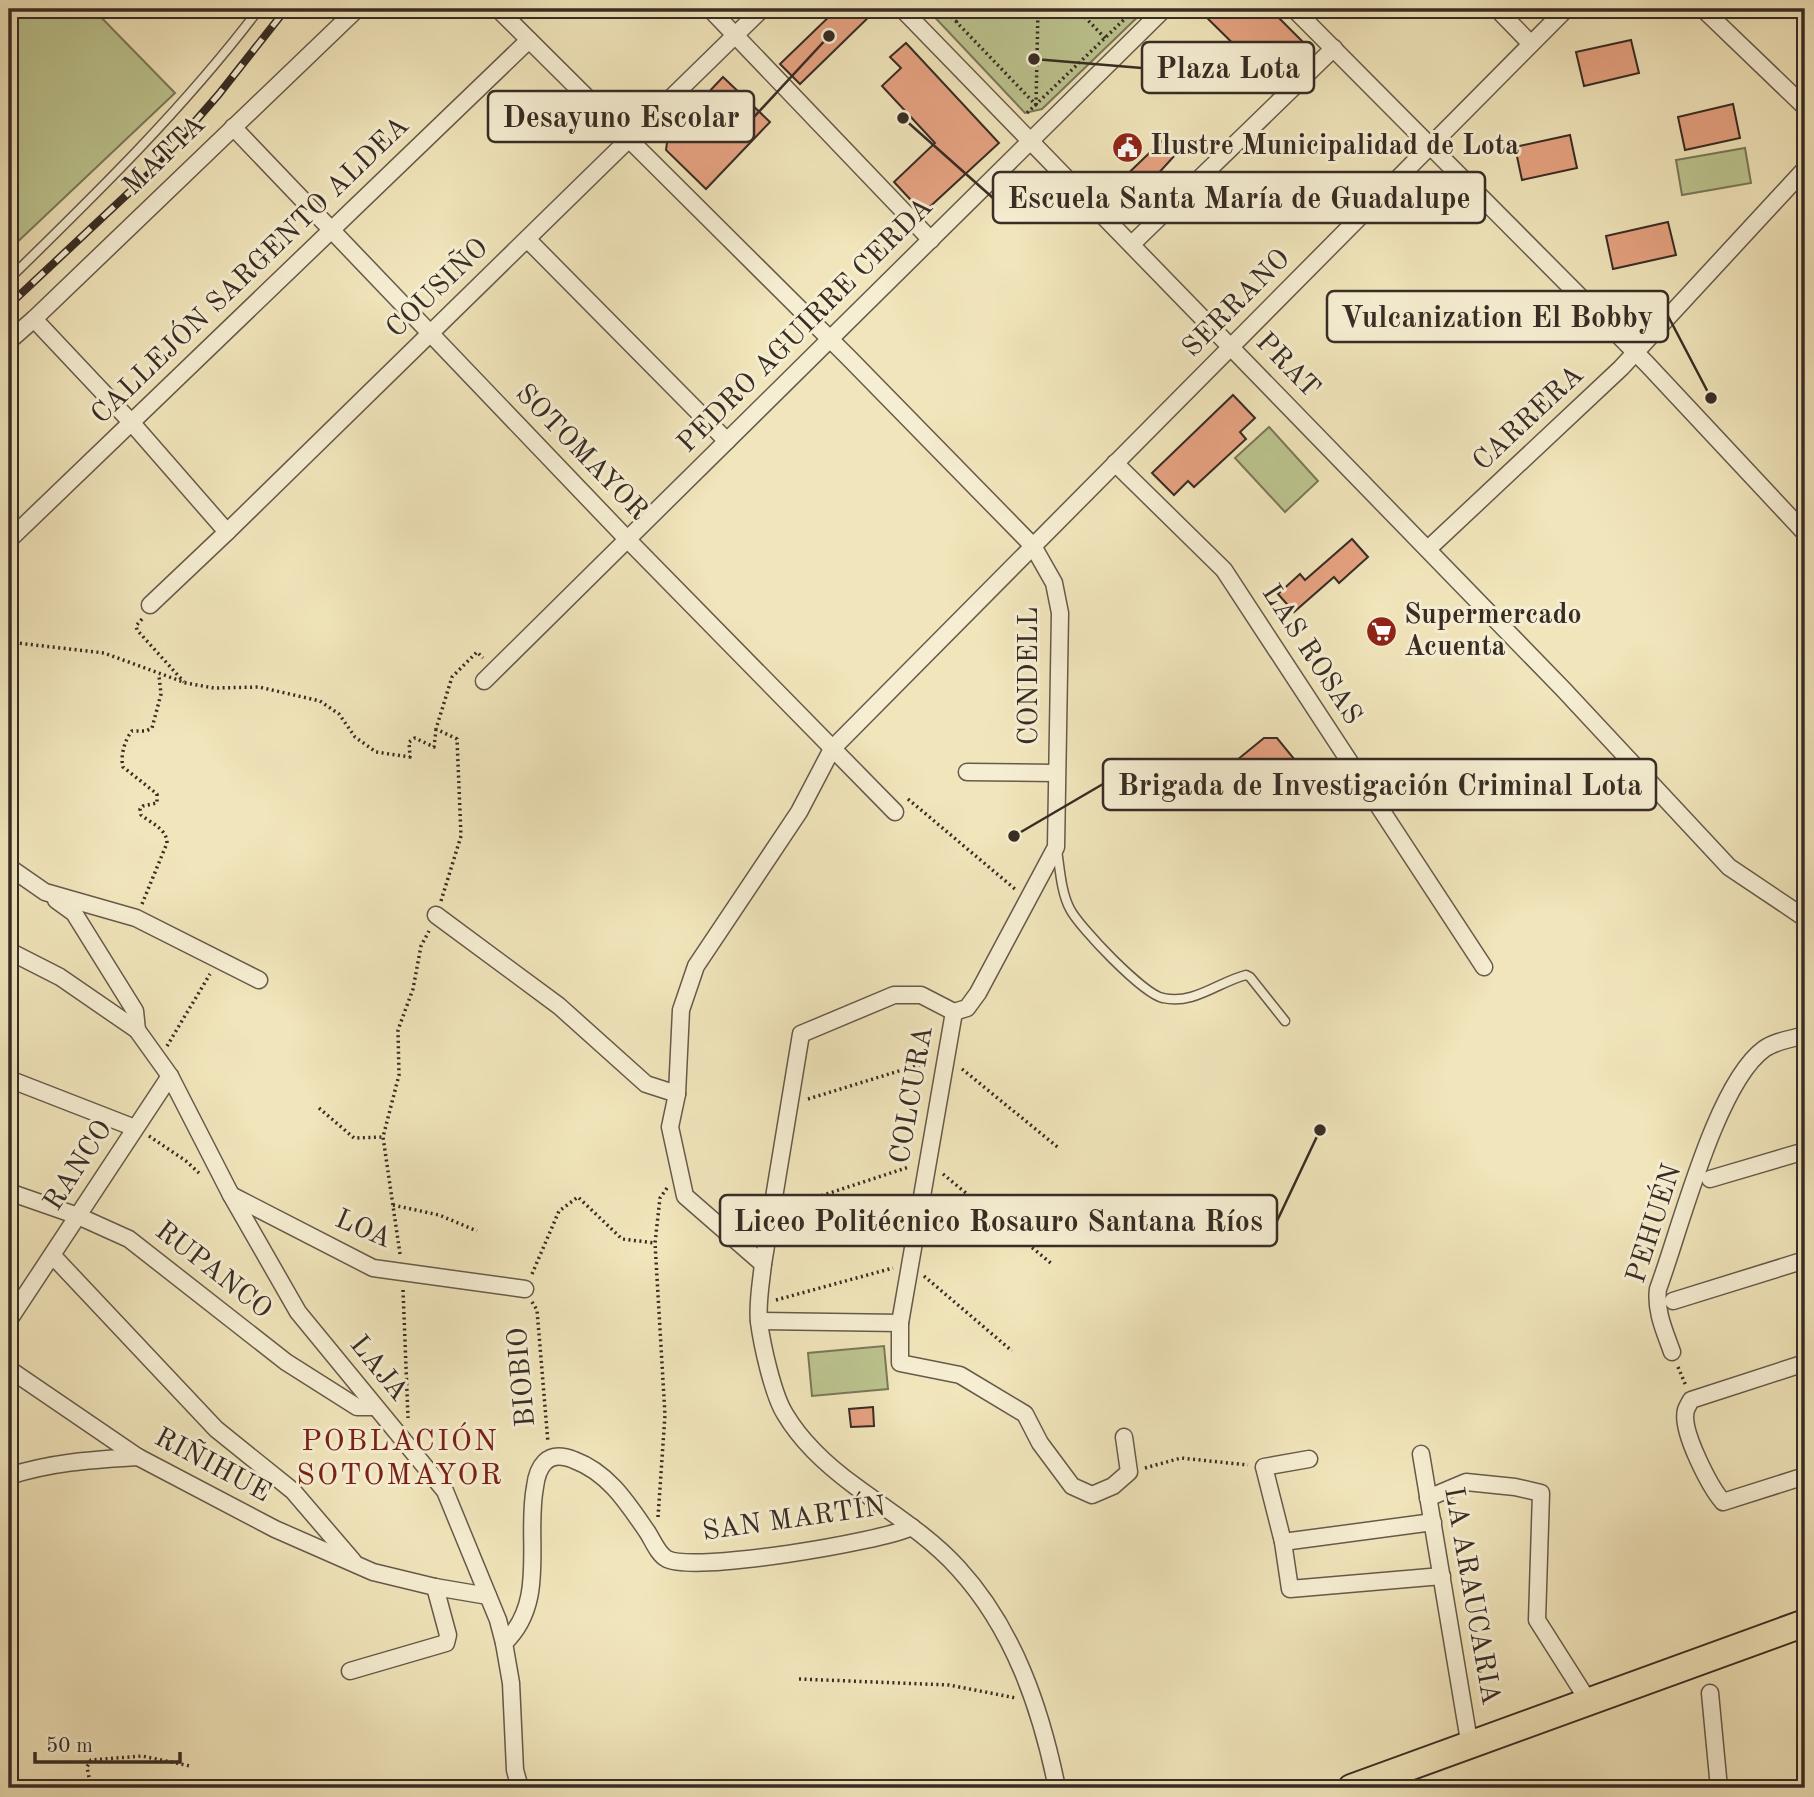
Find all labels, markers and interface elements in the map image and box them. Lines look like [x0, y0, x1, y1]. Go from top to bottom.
callout: Plaza Lota [1142, 42, 1314, 93]
text: Plaza Lota [1156, 55, 1300, 85]
callout: Desayuno Escolar [488, 91, 754, 142]
text: Desayuno Escolar [502, 104, 740, 134]
street label: CALLEJÓN SARGENTO ALDEA [84, 108, 415, 430]
street label: MATTA [119, 111, 211, 201]
public building icon: Ilustre Municipalidad de Lota [1110, 130, 1144, 164]
place label: Ilustre Municipalidad de Lota [1150, 133, 1519, 161]
callout: Escuela Santa María de Guadalupe [993, 172, 1485, 223]
text: Escuela Santa María de Guadalupe [1007, 185, 1471, 215]
street label: PEDRO AGUIRRE CERDA [673, 193, 939, 459]
street label: COUSIÑO [378, 231, 494, 344]
street label: SERRANO [1178, 245, 1296, 363]
callout: Vulcanization El Bobby [1327, 291, 1668, 342]
text: Vulcanization El Bobby [1341, 304, 1653, 334]
street label: PRAT [1250, 328, 1324, 404]
street label: CARRERA [1468, 361, 1590, 477]
street label: SOTOMAYOR [510, 380, 652, 526]
street label: LAS ROSAS [1256, 580, 1366, 730]
place label: Supermercado Acuenta [1404, 602, 1582, 662]
street label: CONDELL [1016, 607, 1044, 745]
supermarket icon: Supermercado Acuenta [1364, 615, 1398, 649]
callout: Brigada de Investigación Criminal Lota [1103, 759, 1656, 810]
text: Brigada de Investigación Criminal Lota [1118, 772, 1643, 802]
street label: COLCURA [887, 1024, 939, 1166]
street label: RANCO [40, 1116, 118, 1216]
street label: PEHUÉN [1618, 1160, 1687, 1287]
callout: Liceo Politécnico Rosauro Santana Ríos [720, 1195, 1277, 1246]
street label: LOA [331, 1206, 395, 1254]
text: Liceo Politécnico Rosauro Santana Ríos [733, 1208, 1263, 1238]
street label: RUPANCO [150, 1217, 276, 1325]
street label: BIOBIO [505, 1326, 541, 1428]
street label: LAJA [344, 1331, 412, 1407]
street label: RIÑIHUE [149, 1419, 277, 1508]
district label: POBLACIÓN SOTOMAYOR [296, 1422, 504, 1491]
street label: LA ARAUCARIA [1438, 1485, 1504, 1707]
street label: SAN MARTÍN [700, 1488, 888, 1547]
scale bar [35, 1720, 180, 1764]
text: 50 m [46, 1736, 93, 1757]

